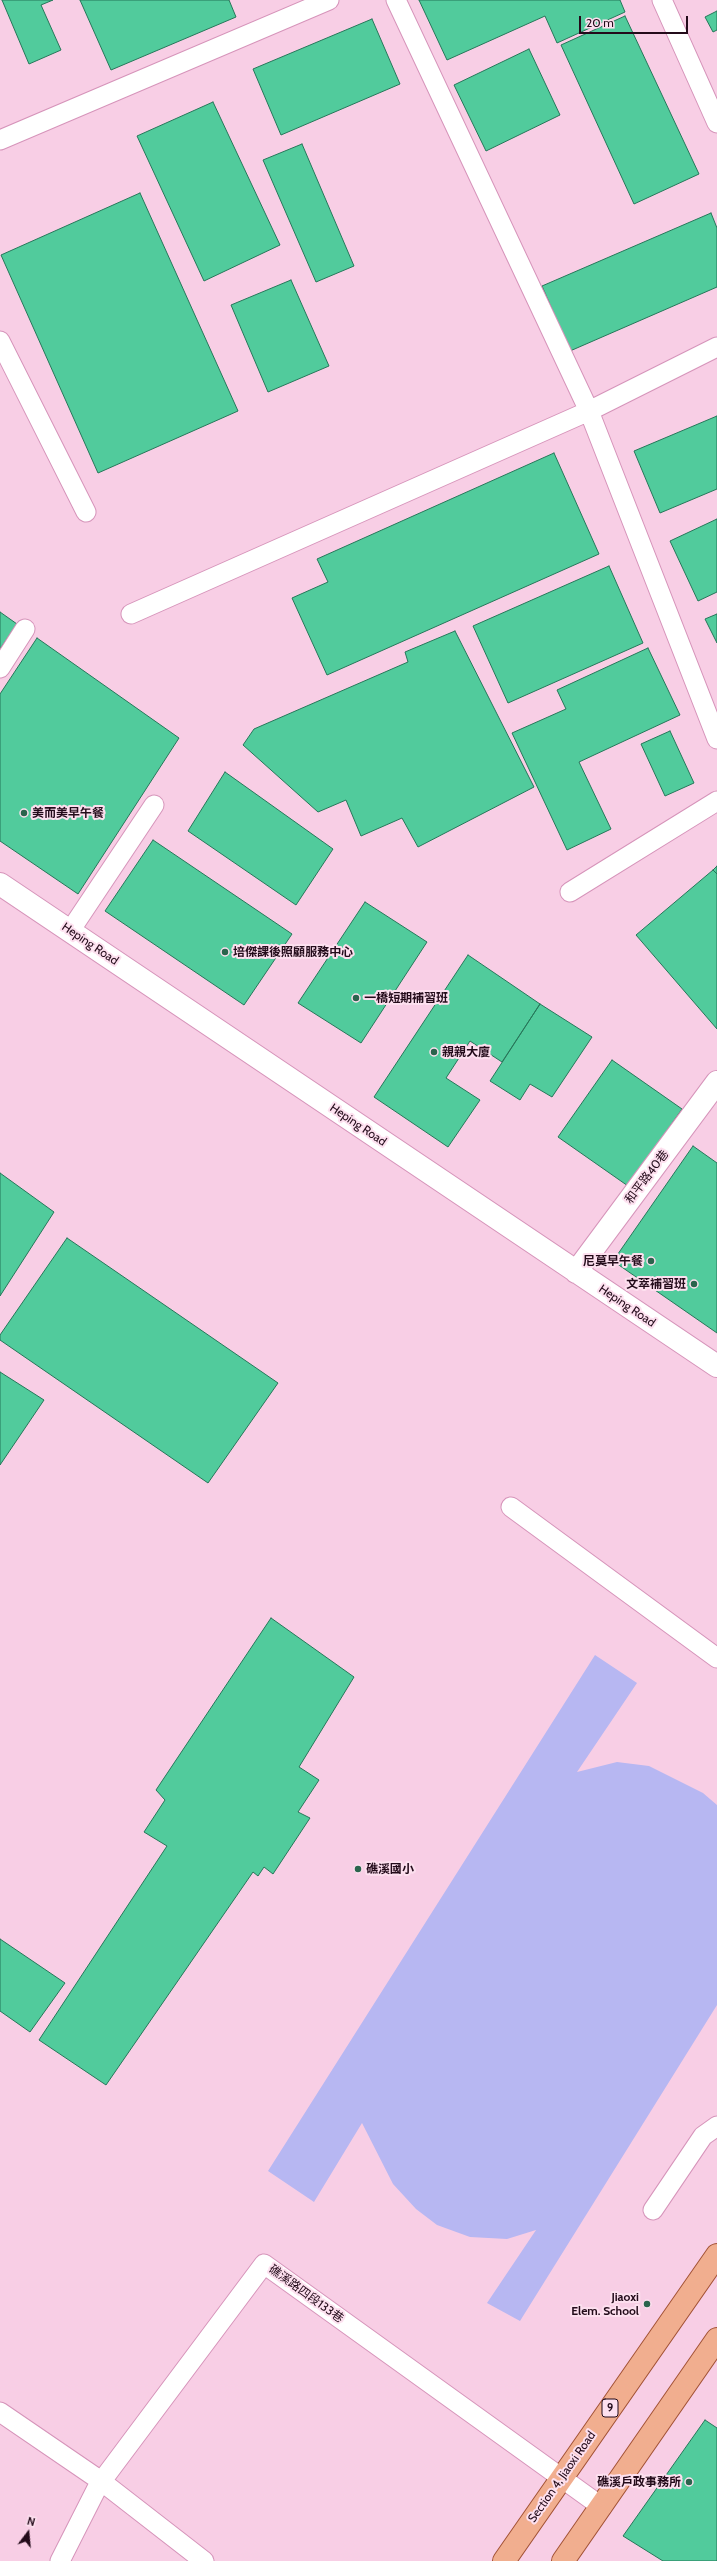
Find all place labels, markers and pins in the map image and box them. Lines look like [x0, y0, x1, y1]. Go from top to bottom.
place label: 美而美早午餐 [32, 806, 104, 820]
marker: 美而美早午餐 [19, 808, 29, 818]
place label: 培傑課後照顧服務中心 [233, 945, 353, 959]
marker: 培傑課後照顧服務中心 [220, 947, 230, 957]
place label: 一橋短期補習班 [364, 991, 448, 1005]
marker: 一橋短期補習班 [351, 993, 361, 1003]
place label: 親親大廈 [442, 1045, 490, 1059]
marker: 親親大廈 [429, 1047, 439, 1057]
place label: 尼莫早午餐 [583, 1254, 643, 1268]
marker: 尼莫早午餐 [646, 1256, 656, 1266]
place label: 文萃補習班 [626, 1277, 686, 1291]
marker: 文萃補習班 [689, 1279, 699, 1289]
place label: 礁溪國小 [366, 1862, 414, 1876]
marker: 礁溪國小 [353, 1864, 363, 1874]
place label: Jiaoxi Elem. School [571, 2290, 639, 2318]
marker: Jiaoxi Elem. School [642, 2299, 652, 2309]
place label: 礁溪戶政事務所 [597, 2475, 681, 2489]
marker: 礁溪戶政事務所 [684, 2477, 694, 2487]

